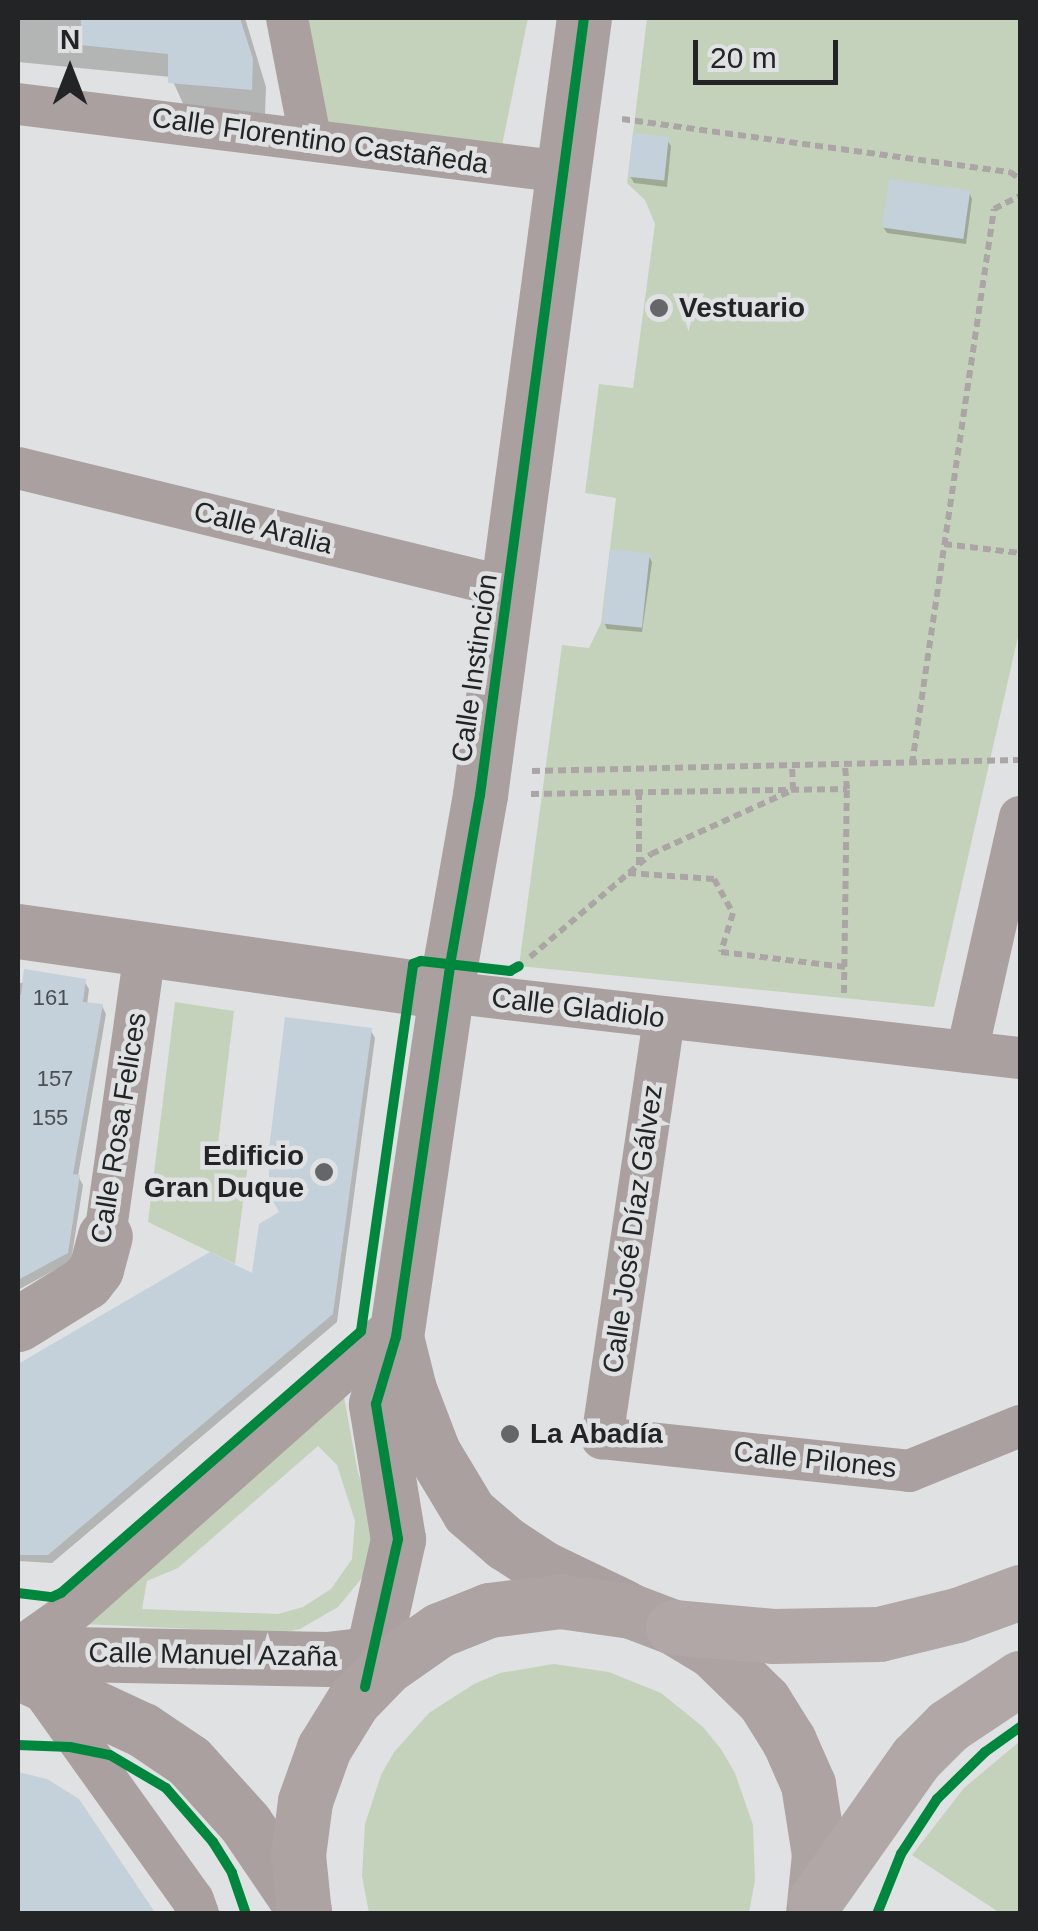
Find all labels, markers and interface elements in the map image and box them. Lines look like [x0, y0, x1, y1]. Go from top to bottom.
north arrow [20, 20, 120, 120]
scale bar [698, 20, 843, 82]
text: N [60, 24, 80, 55]
text: 20 m [710, 41, 777, 74]
street label: Calle Florentino Castañeda [150, 101, 490, 181]
place label: Vestuario [679, 291, 805, 325]
marker: Vestuario [648, 297, 670, 319]
street label: Calle Aralia [189, 494, 337, 562]
street label: Calle Instinción [445, 572, 505, 764]
street label: Calle Gladiolo [489, 981, 667, 1035]
house number: 161 [33, 985, 69, 1011]
street label: Calle Rosa Felices [84, 1010, 154, 1246]
house number: 157 [37, 1066, 73, 1092]
street label: Calle José Díaz Gálvez [596, 1083, 670, 1375]
house number: 155 [32, 1105, 68, 1131]
place label: Edificio Gran Duque [144, 1139, 304, 1205]
marker: Edificio Gran Duque [313, 1161, 335, 1183]
place label: La Abadía [530, 1417, 664, 1451]
marker: La Abadía [499, 1423, 521, 1445]
street label: Calle Pilones [732, 1435, 898, 1485]
street label: Calle Manuel Azaña [87, 1636, 339, 1674]

